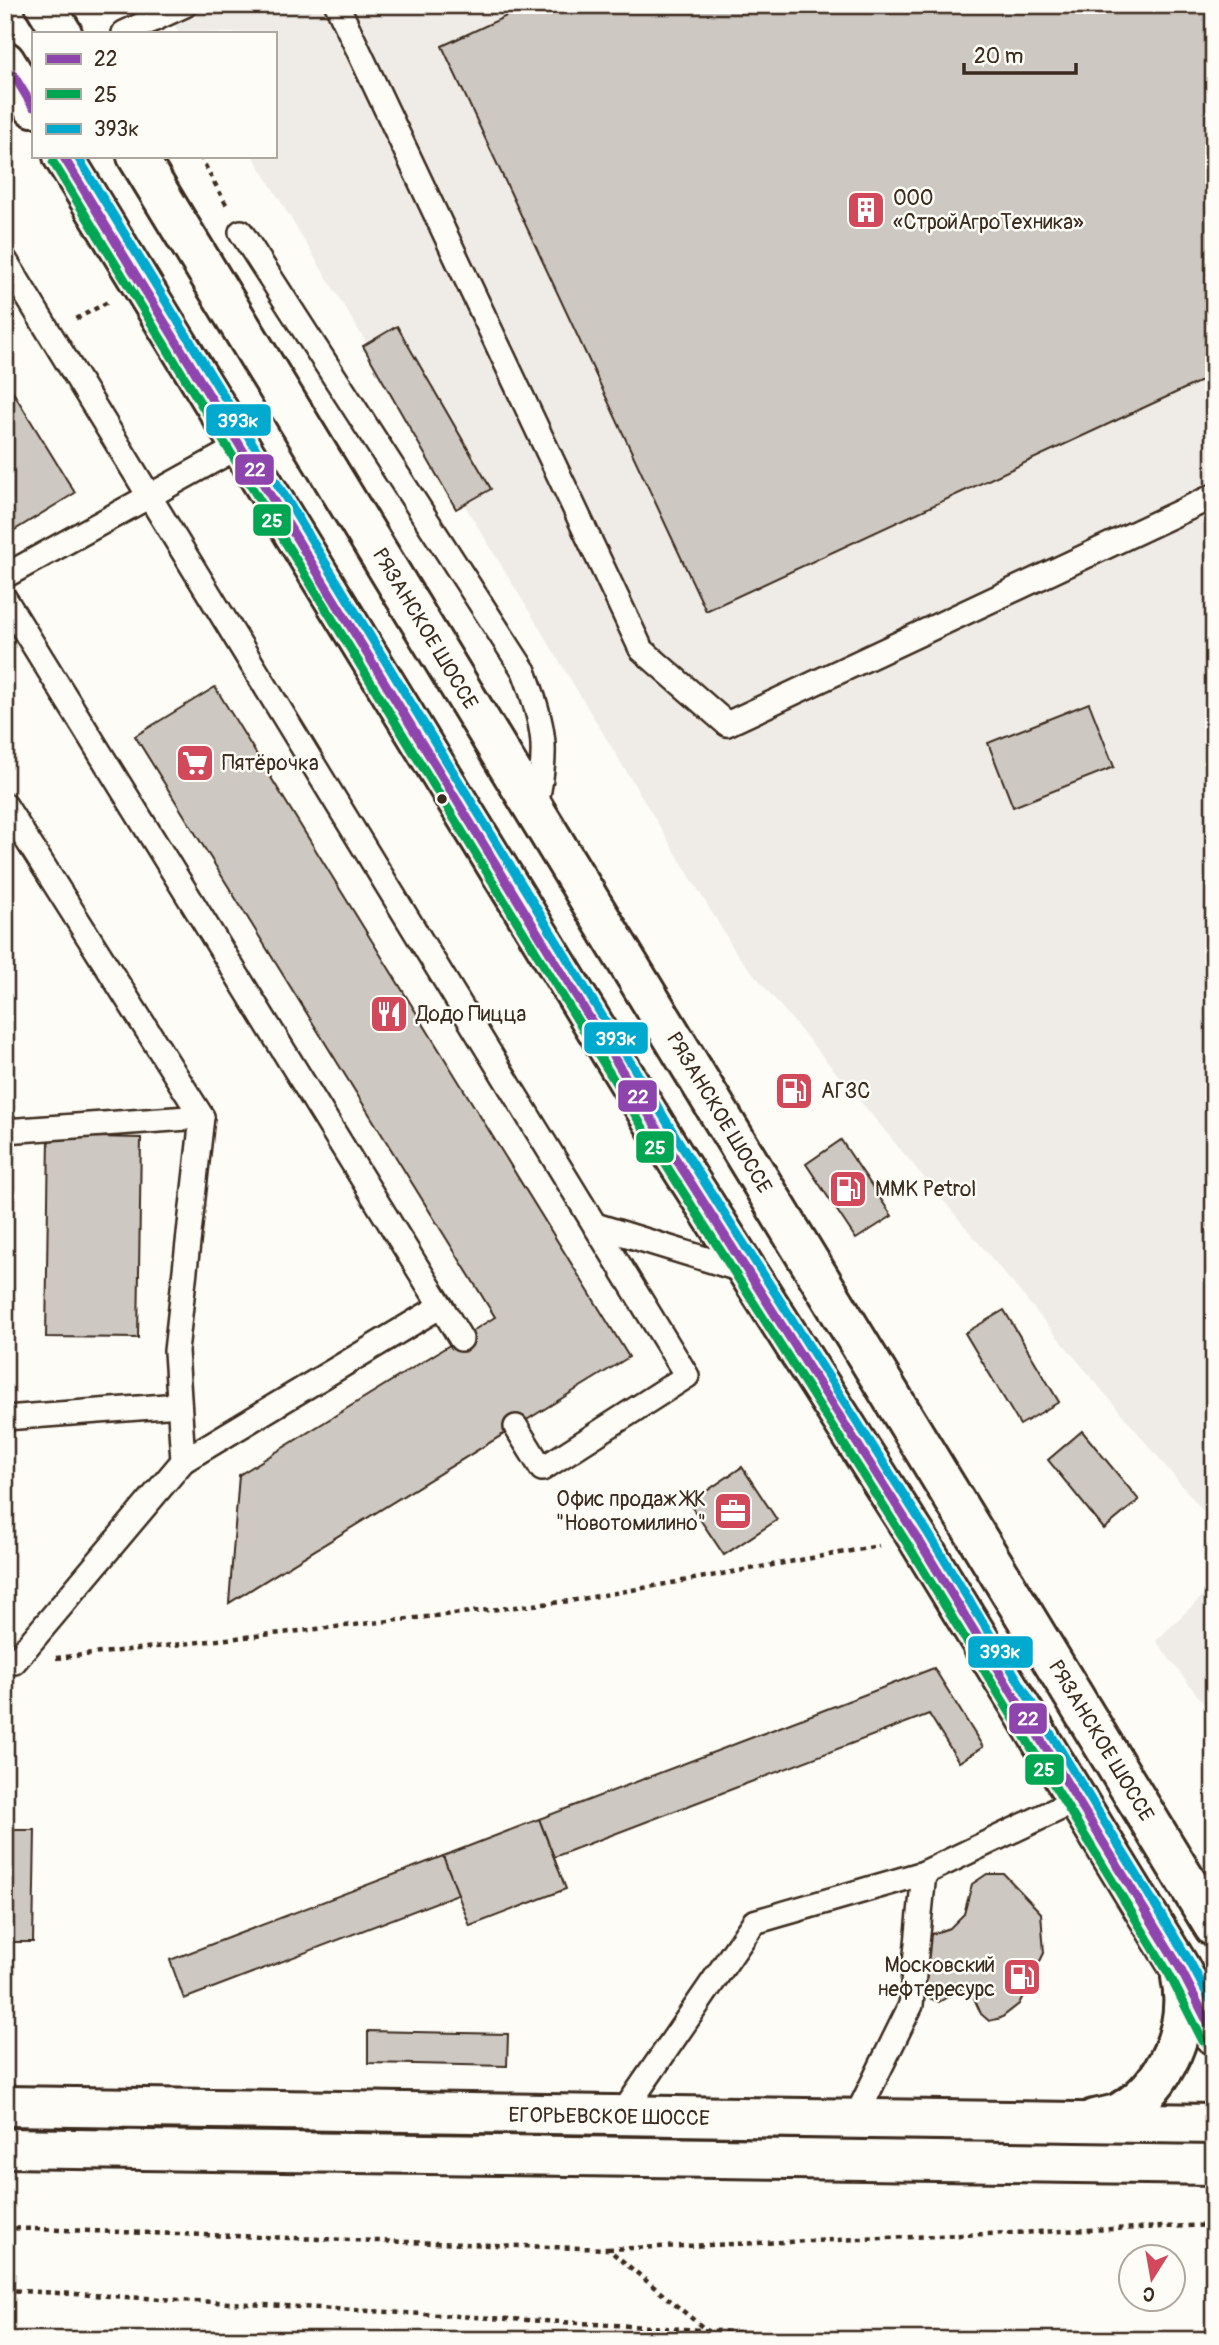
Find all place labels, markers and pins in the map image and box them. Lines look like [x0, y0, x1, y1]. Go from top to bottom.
place label: ООО «СтройАгроТехника» [893, 185, 1084, 236]
building icon: ООО «СтройАгроТехника» [845, 189, 887, 231]
supermarket icon: Пятёрочка [174, 742, 216, 784]
place label: Пятёрочка [222, 750, 319, 777]
unlabelled marker [435, 792, 449, 806]
restaurant icon: Додо Пицца [368, 993, 410, 1035]
place label: Додо Пицца [415, 1001, 526, 1028]
fuel station icon: АГЗС [773, 1070, 815, 1112]
place label: АГЗС [821, 1078, 870, 1105]
fuel station icon: MMK Petrol [827, 1168, 869, 1210]
place label: MMK Petrol [875, 1176, 976, 1203]
place label: Офис продаж ЖК "Новотомилино" [556, 1486, 706, 1537]
office icon: Офис продаж ЖК "Новотомилино" [712, 1490, 754, 1532]
place label: Московский нефтересурс [878, 1952, 995, 2003]
fuel station icon: Московский нефтересурс [1001, 1956, 1043, 1998]

